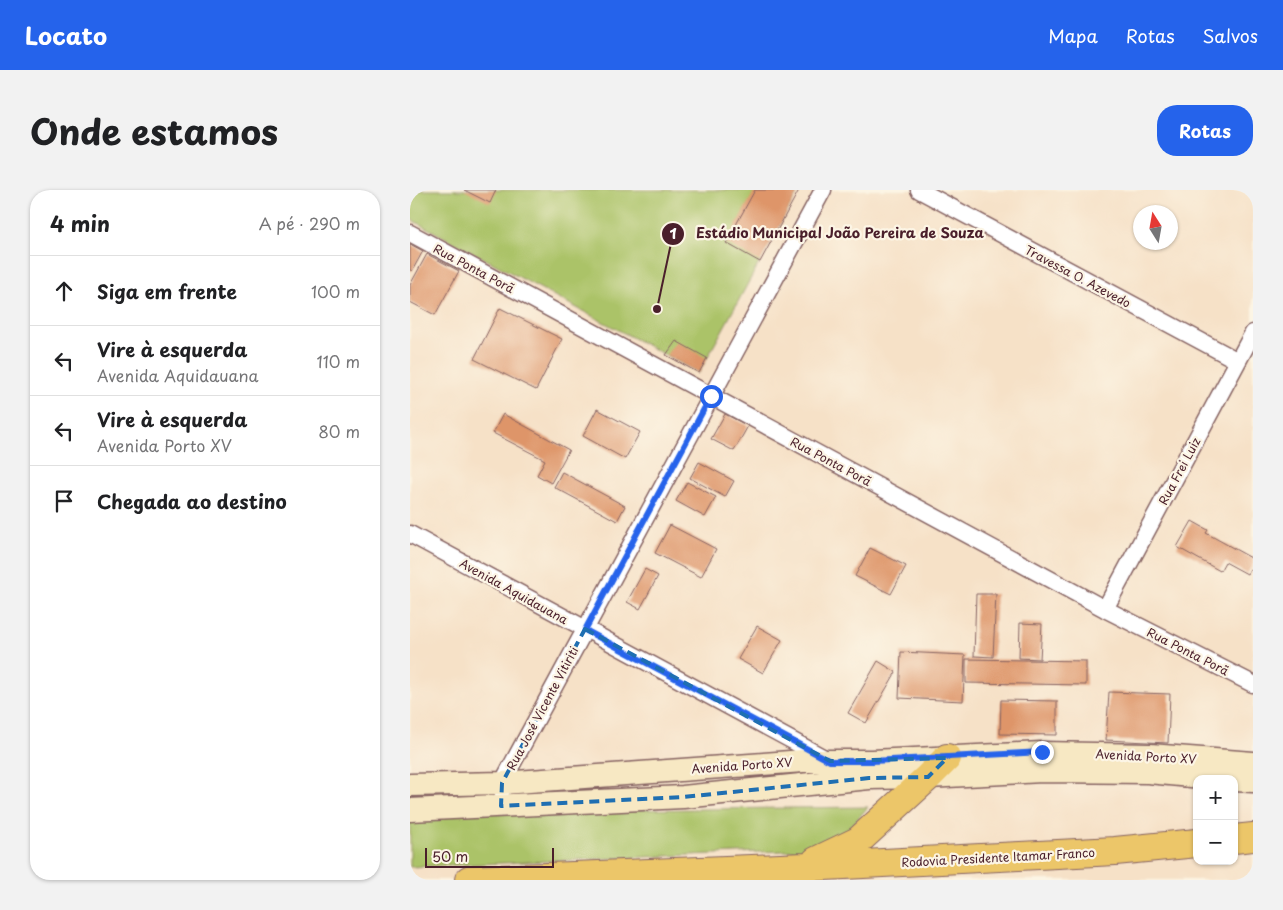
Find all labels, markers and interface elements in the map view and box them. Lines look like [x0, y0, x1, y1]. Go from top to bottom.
text: Locato [25, 17, 107, 53]
text: Mapa [1048, 22, 1098, 49]
text: Rotas [1126, 22, 1175, 49]
text: Salvos [1203, 22, 1258, 49]
text: Onde estamos [30, 104, 278, 157]
button: Rotas [1157, 105, 1253, 156]
north arrow [1133, 205, 1178, 250]
text: 4 min [50, 207, 110, 239]
text: A pé · 290 m [259, 211, 360, 235]
callout: Estádio Municipal João Pereira de Souza [661, 219, 995, 248]
text: 1 [669, 221, 677, 244]
text: Estádio Municipal João Pereira de Souza [696, 222, 985, 243]
street label: Rua Ponta Porã [430, 239, 518, 297]
street label: Travessa O. Azevedo [1022, 240, 1134, 312]
icon: ahead [50, 277, 78, 305]
text: Siga em frente [97, 277, 237, 305]
text: 100 m [311, 279, 360, 303]
text: Vire à esquerda [97, 335, 248, 363]
icon: left [50, 347, 78, 375]
text: 110 m [317, 349, 360, 373]
text: Avenida Aquidauana [97, 363, 259, 387]
route start [700, 385, 723, 408]
text: Vire à esquerda [97, 405, 248, 433]
icon: left [50, 417, 78, 445]
text: 80 m [318, 419, 360, 443]
street label: Rua Ponta Porã [787, 432, 875, 490]
text: Avenida Porto XV [97, 433, 232, 457]
street label: Rua Frei Luiz [1154, 434, 1204, 508]
icon: arrive [50, 487, 78, 515]
text: Chegada ao destino [97, 487, 287, 515]
street label: Avenida Aquidauana [457, 554, 572, 628]
street label: Rua Ponta Porã [1144, 623, 1233, 680]
street label: Rua José Vicente Vitiriti [502, 643, 582, 773]
route end [1031, 741, 1054, 764]
street label: Avenida Porto XV [1095, 744, 1198, 768]
street label: Avenida Porto XV [691, 752, 794, 778]
map controls [1193, 775, 1238, 865]
button: + [1193, 775, 1238, 820]
button: − [1193, 820, 1238, 865]
street label: Rodovia Presidente Itamar Franco [901, 843, 1096, 871]
scale bar [425, 845, 554, 868]
text: 50 m [432, 846, 468, 867]

